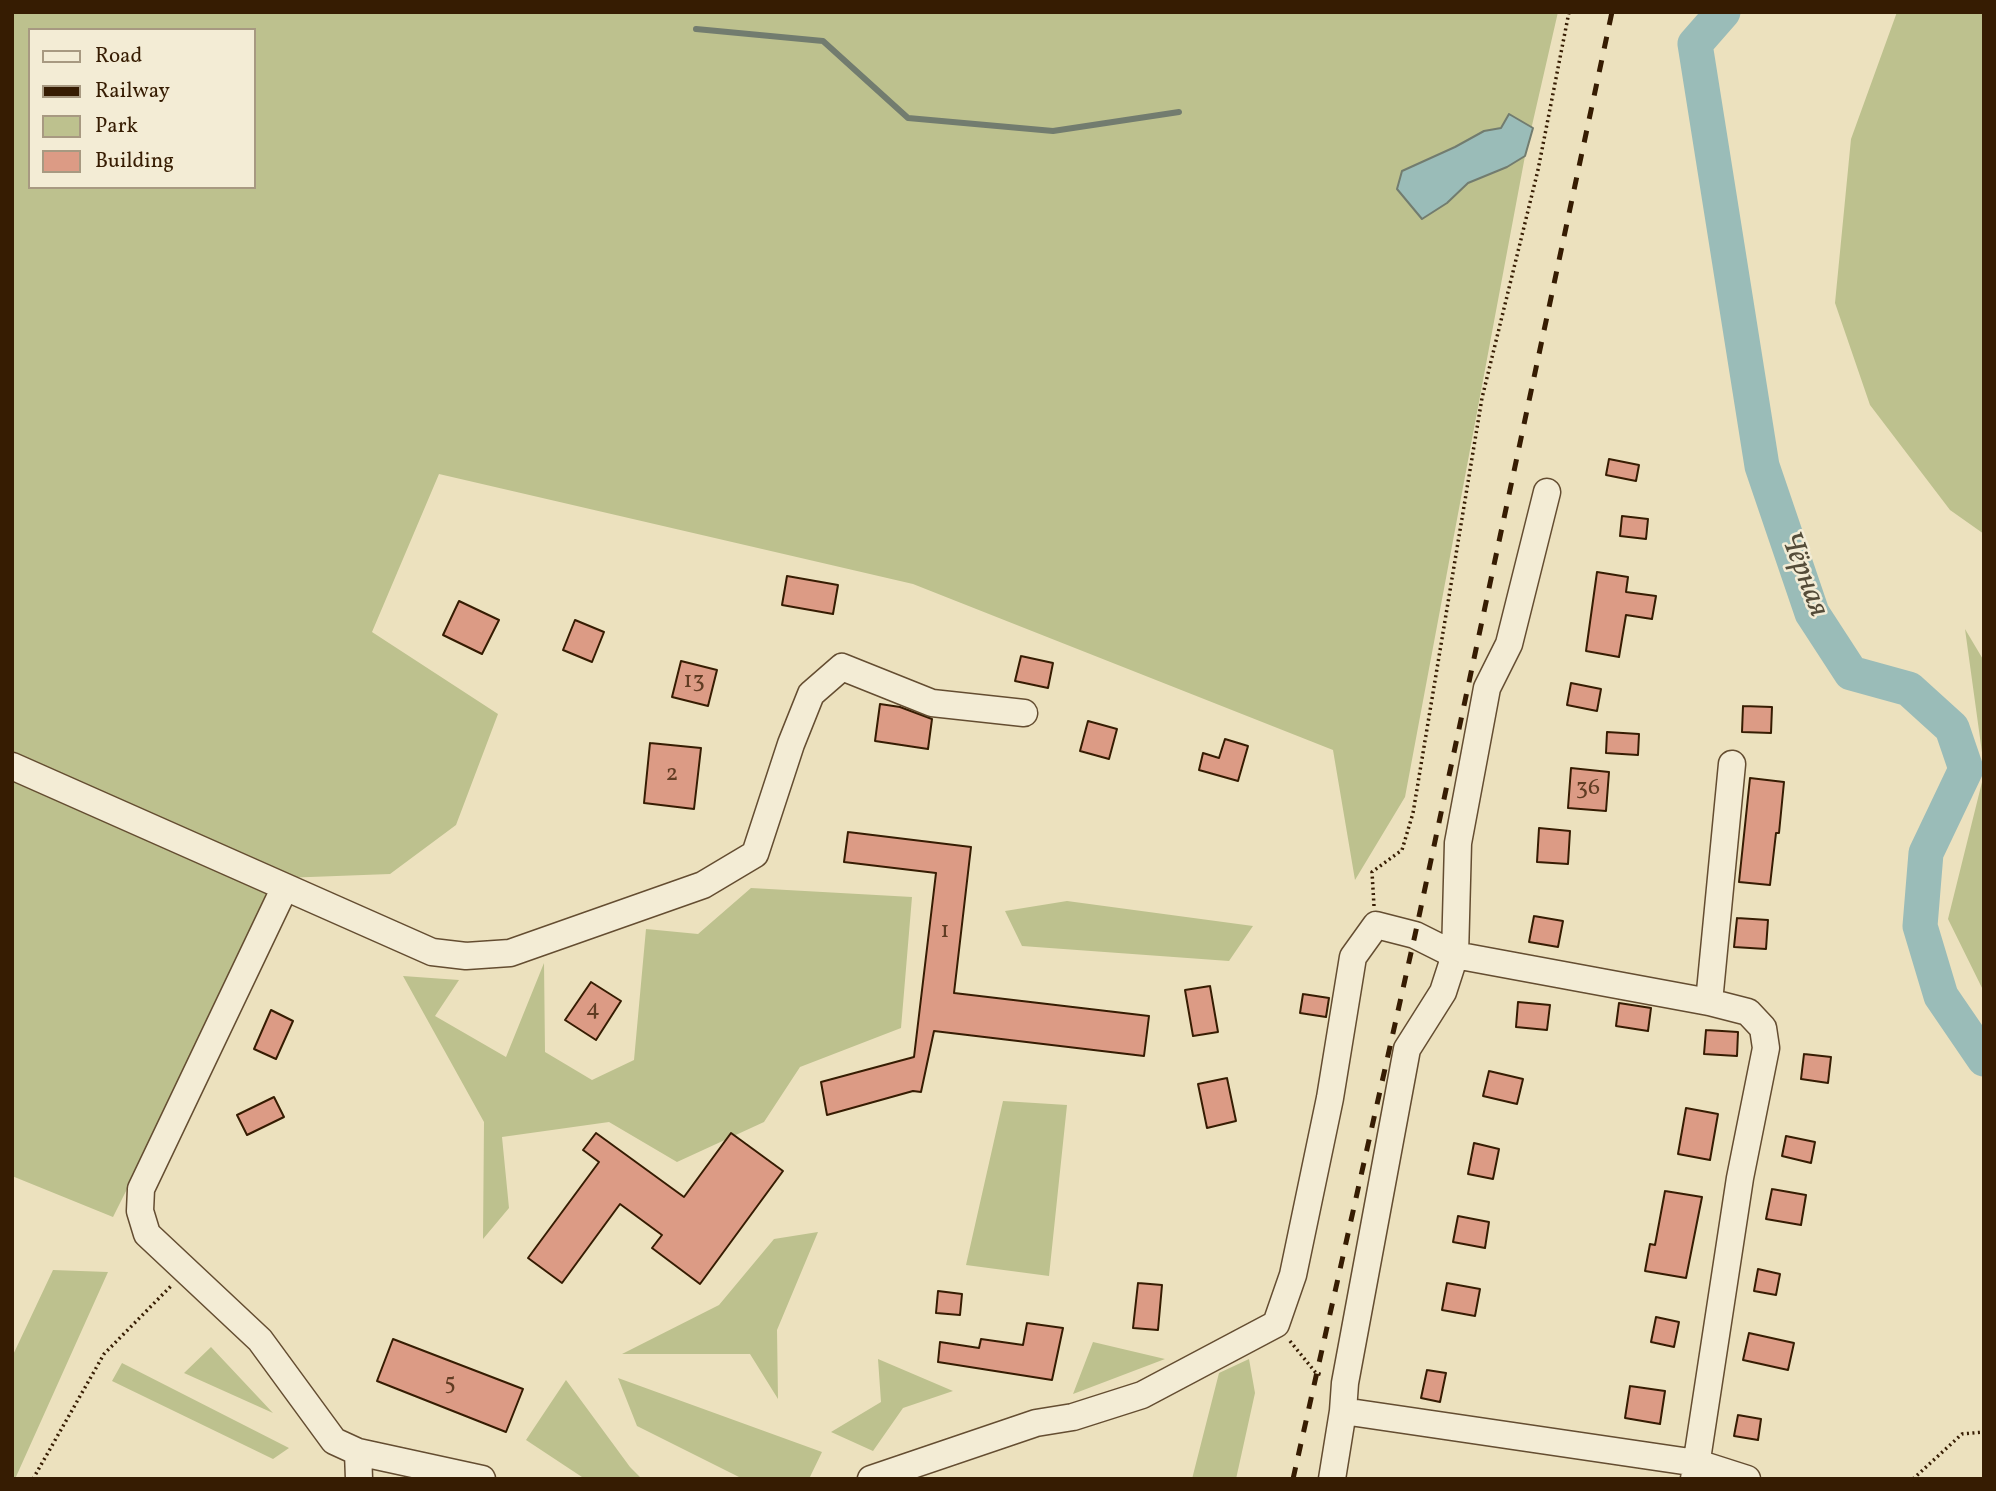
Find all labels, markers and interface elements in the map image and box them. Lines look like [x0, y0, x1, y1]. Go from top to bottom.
legend [28, 28, 256, 189]
text: Road [95, 42, 142, 71]
text: Railway [95, 77, 170, 106]
text: Park [95, 112, 138, 141]
text: Building [95, 147, 174, 176]
water label: Чёрная [1769, 527, 1835, 623]
house number: 13 [683, 669, 705, 697]
house number: 2 [666, 762, 678, 790]
house number: 36 [1576, 776, 1600, 804]
house number: 1 [940, 919, 950, 947]
house number: 4 [586, 997, 600, 1025]
house number: 5 [444, 1371, 456, 1399]

